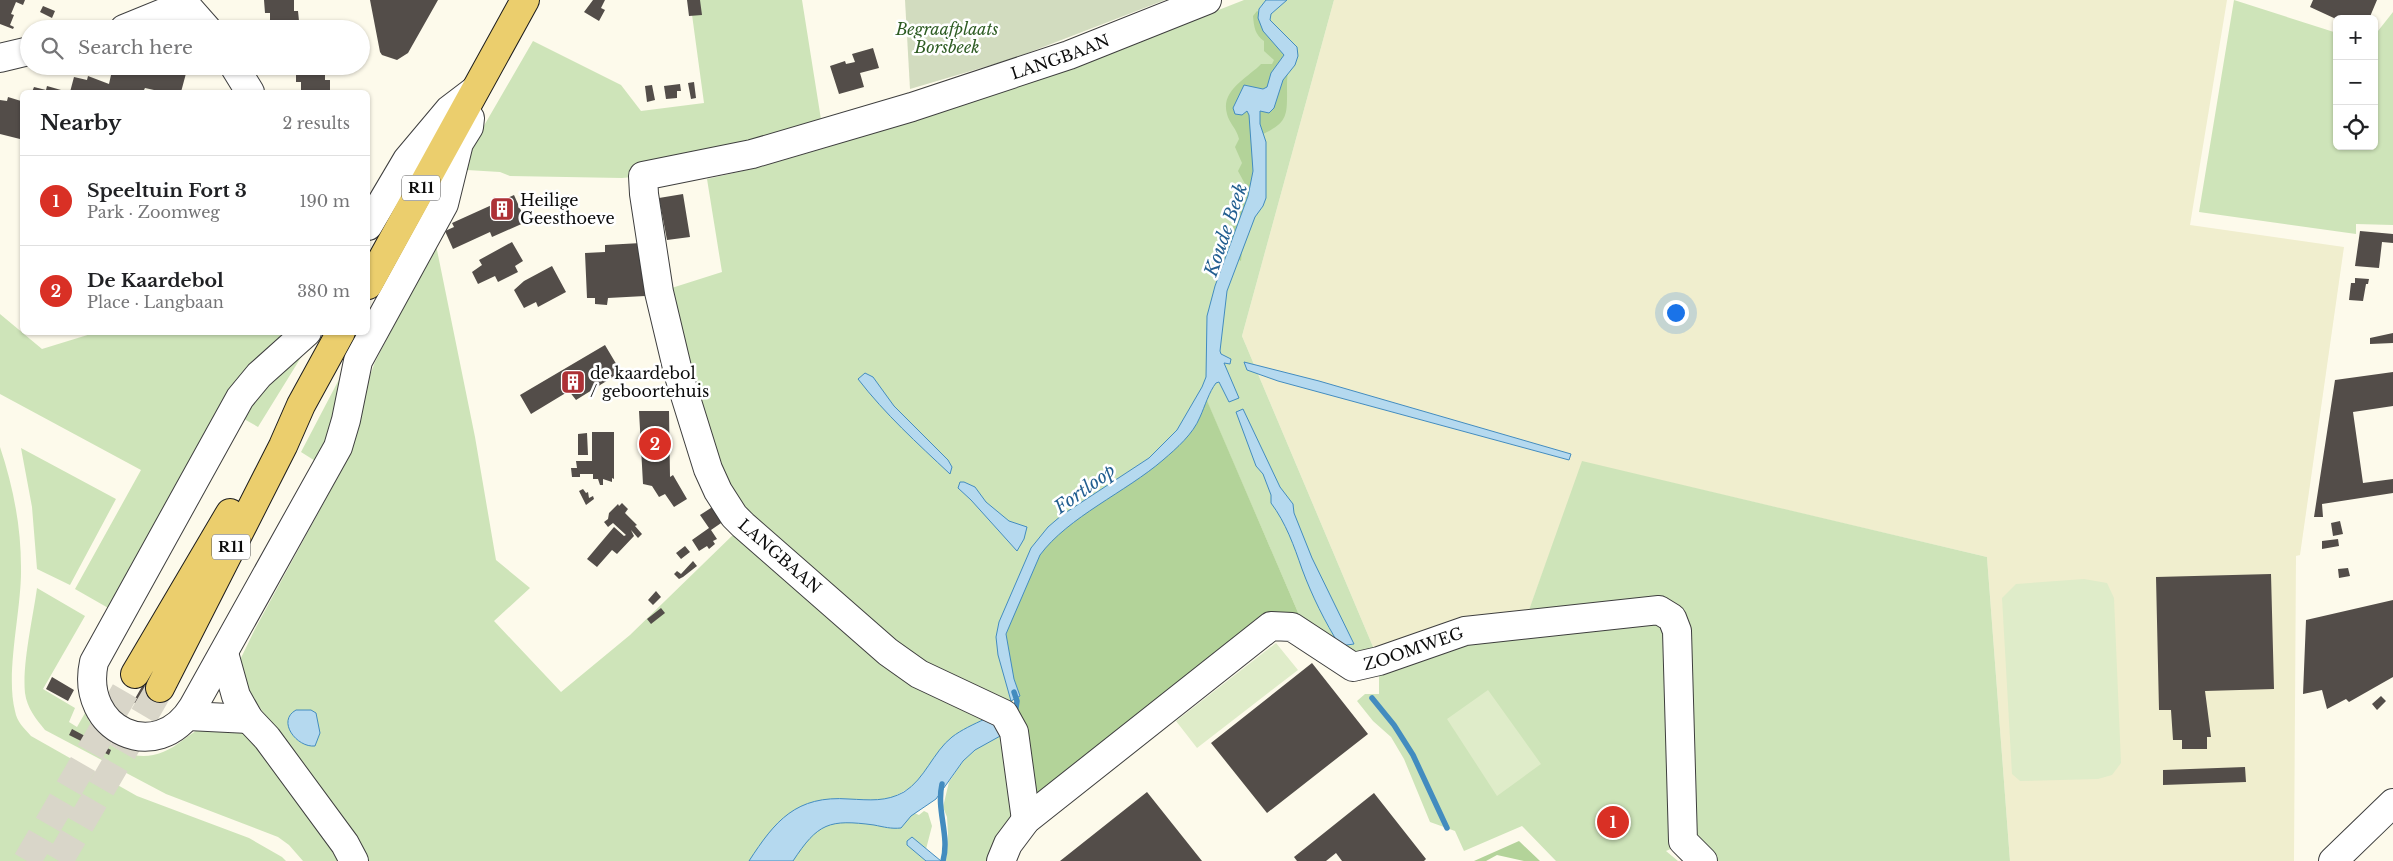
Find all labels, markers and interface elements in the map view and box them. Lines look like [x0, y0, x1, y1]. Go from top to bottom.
map controls [2333, 15, 2378, 150]
button: + [2333, 15, 2378, 60]
park label: Begraafplaats Borsbeek [895, 19, 998, 57]
search box [20, 20, 370, 75]
street label: LANGBAAN [1008, 30, 1112, 84]
icon: search [38, 34, 66, 62]
text: Search here [78, 36, 193, 59]
button: − [2333, 60, 2378, 105]
button: locate [2333, 105, 2378, 150]
text: Nearby [40, 110, 121, 136]
text: 2 results [282, 113, 350, 133]
road number: R11 [402, 176, 440, 200]
text: Speeltuin Fort 3 [87, 179, 247, 202]
water label: Koude Beek [1200, 181, 1252, 280]
place label: Heilige Geesthoeve [520, 190, 615, 228]
text: 1 [53, 191, 59, 211]
text: 190 m [299, 191, 350, 211]
building icon: Heilige Geesthoeve [489, 196, 515, 222]
text: Park · Zoomweg [87, 202, 220, 222]
text: De Kaardebol [87, 269, 224, 292]
text: 2 [51, 281, 61, 301]
text: 380 m [297, 281, 350, 301]
text: Place · Langbaan [87, 292, 224, 312]
your location [1663, 300, 1689, 326]
place label: de kaardebol / geboortehuis [590, 363, 709, 401]
building icon: de kaardebol / geboortehuis [560, 369, 586, 395]
pin: 2 [639, 425, 671, 463]
water label: Fortloop [1049, 459, 1120, 519]
street label: LANGBAAN [734, 515, 826, 597]
road number: R11 [212, 534, 250, 560]
street label: ZOOMWEG [1361, 622, 1466, 674]
pin: 1 [1597, 803, 1629, 841]

